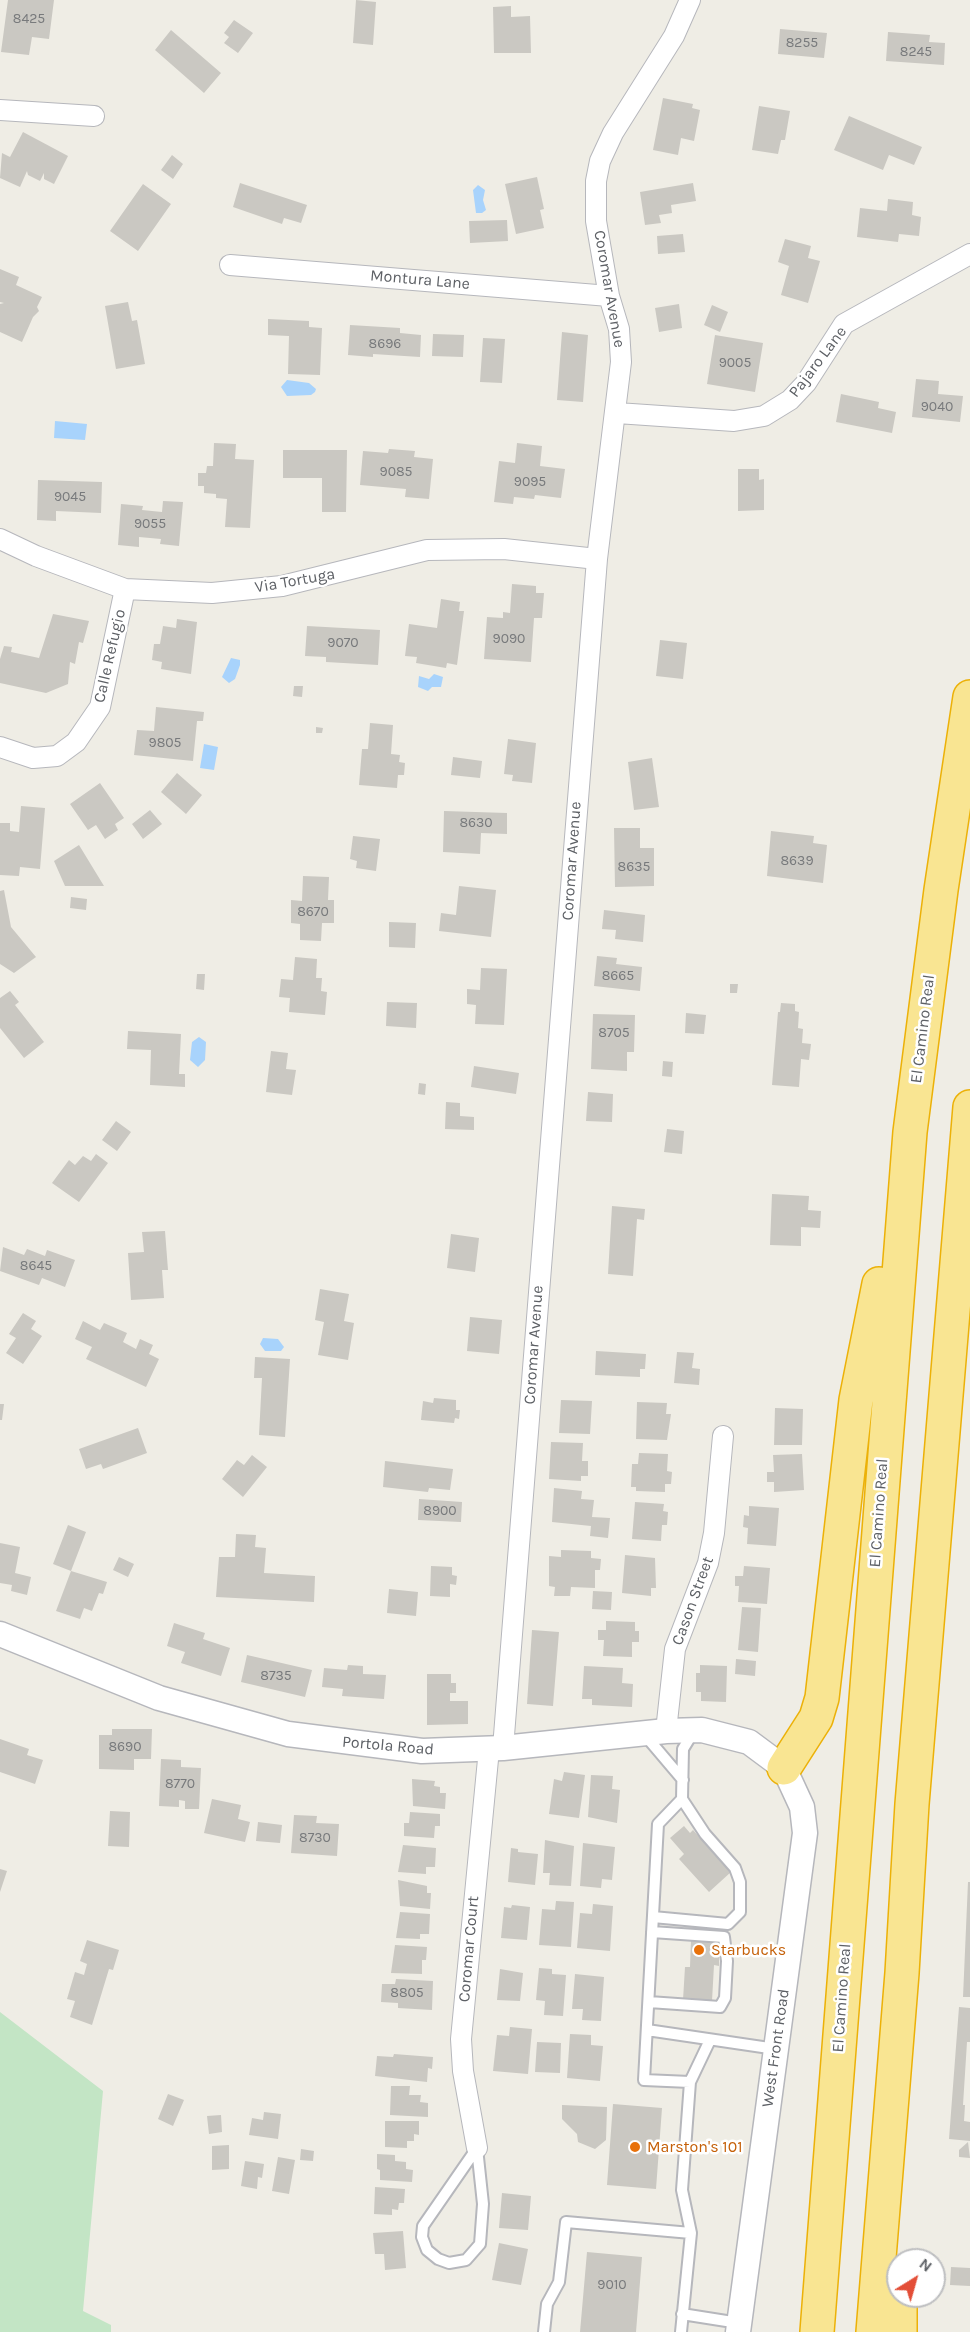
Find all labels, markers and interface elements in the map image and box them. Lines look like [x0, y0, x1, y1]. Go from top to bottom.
house number: 8425 [13, 11, 45, 27]
house number: 8255 [786, 35, 818, 51]
house number: 8245 [900, 44, 932, 60]
street label: Coromar Avenue [589, 229, 629, 349]
street label: Montura Lane [369, 266, 471, 294]
street label: Pajaro Lane [785, 323, 851, 401]
house number: 8696 [369, 336, 401, 352]
house number: 9005 [719, 355, 751, 371]
house number: 9040 [921, 399, 953, 415]
house number: 9085 [380, 464, 412, 480]
house number: 9095 [514, 474, 546, 490]
house number: 9045 [54, 489, 86, 505]
house number: 9055 [134, 516, 166, 532]
street label: Via Tortuga [253, 564, 337, 598]
street label: Calle Refugio [90, 607, 130, 705]
house number: 9090 [493, 631, 525, 647]
house number: 9070 [327, 635, 359, 651]
house number: 9805 [149, 735, 181, 751]
street label: Coromar Avenue [558, 801, 586, 921]
house number: 8630 [459, 815, 493, 831]
house number: 8639 [780, 853, 814, 869]
house number: 8635 [618, 859, 650, 875]
house number: 8670 [297, 904, 329, 920]
house number: 8665 [602, 968, 634, 984]
street label: El Camino Real [907, 974, 939, 1084]
house number: 8705 [598, 1025, 630, 1041]
house number: 8645 [20, 1258, 52, 1274]
street label: Coromar Avenue [520, 1285, 548, 1405]
street label: El Camino Real [866, 1458, 892, 1568]
house number: 8900 [423, 1503, 457, 1519]
street label: Cason Street [668, 1554, 718, 1648]
house number: 8735 [260, 1668, 292, 1684]
street label: Portola Road [341, 1732, 435, 1760]
house number: 8690 [108, 1739, 142, 1755]
house number: 8770 [165, 1776, 195, 1792]
house number: 8730 [299, 1830, 331, 1846]
street label: Coromar Court [455, 1895, 483, 2003]
place label: Starbucks [711, 1940, 786, 1960]
marker: Starbucks [692, 1943, 706, 1957]
street label: El Camino Real [829, 1943, 855, 2053]
house number: 8805 [390, 1985, 424, 2001]
street label: West Front Road [758, 1988, 794, 2108]
place label: Marston's 101 [647, 2137, 742, 2157]
marker: Marston's 101 [628, 2140, 642, 2154]
north arrow [886, 2248, 946, 2308]
text: N [916, 2254, 936, 2276]
house number: 9010 [597, 2277, 627, 2293]

